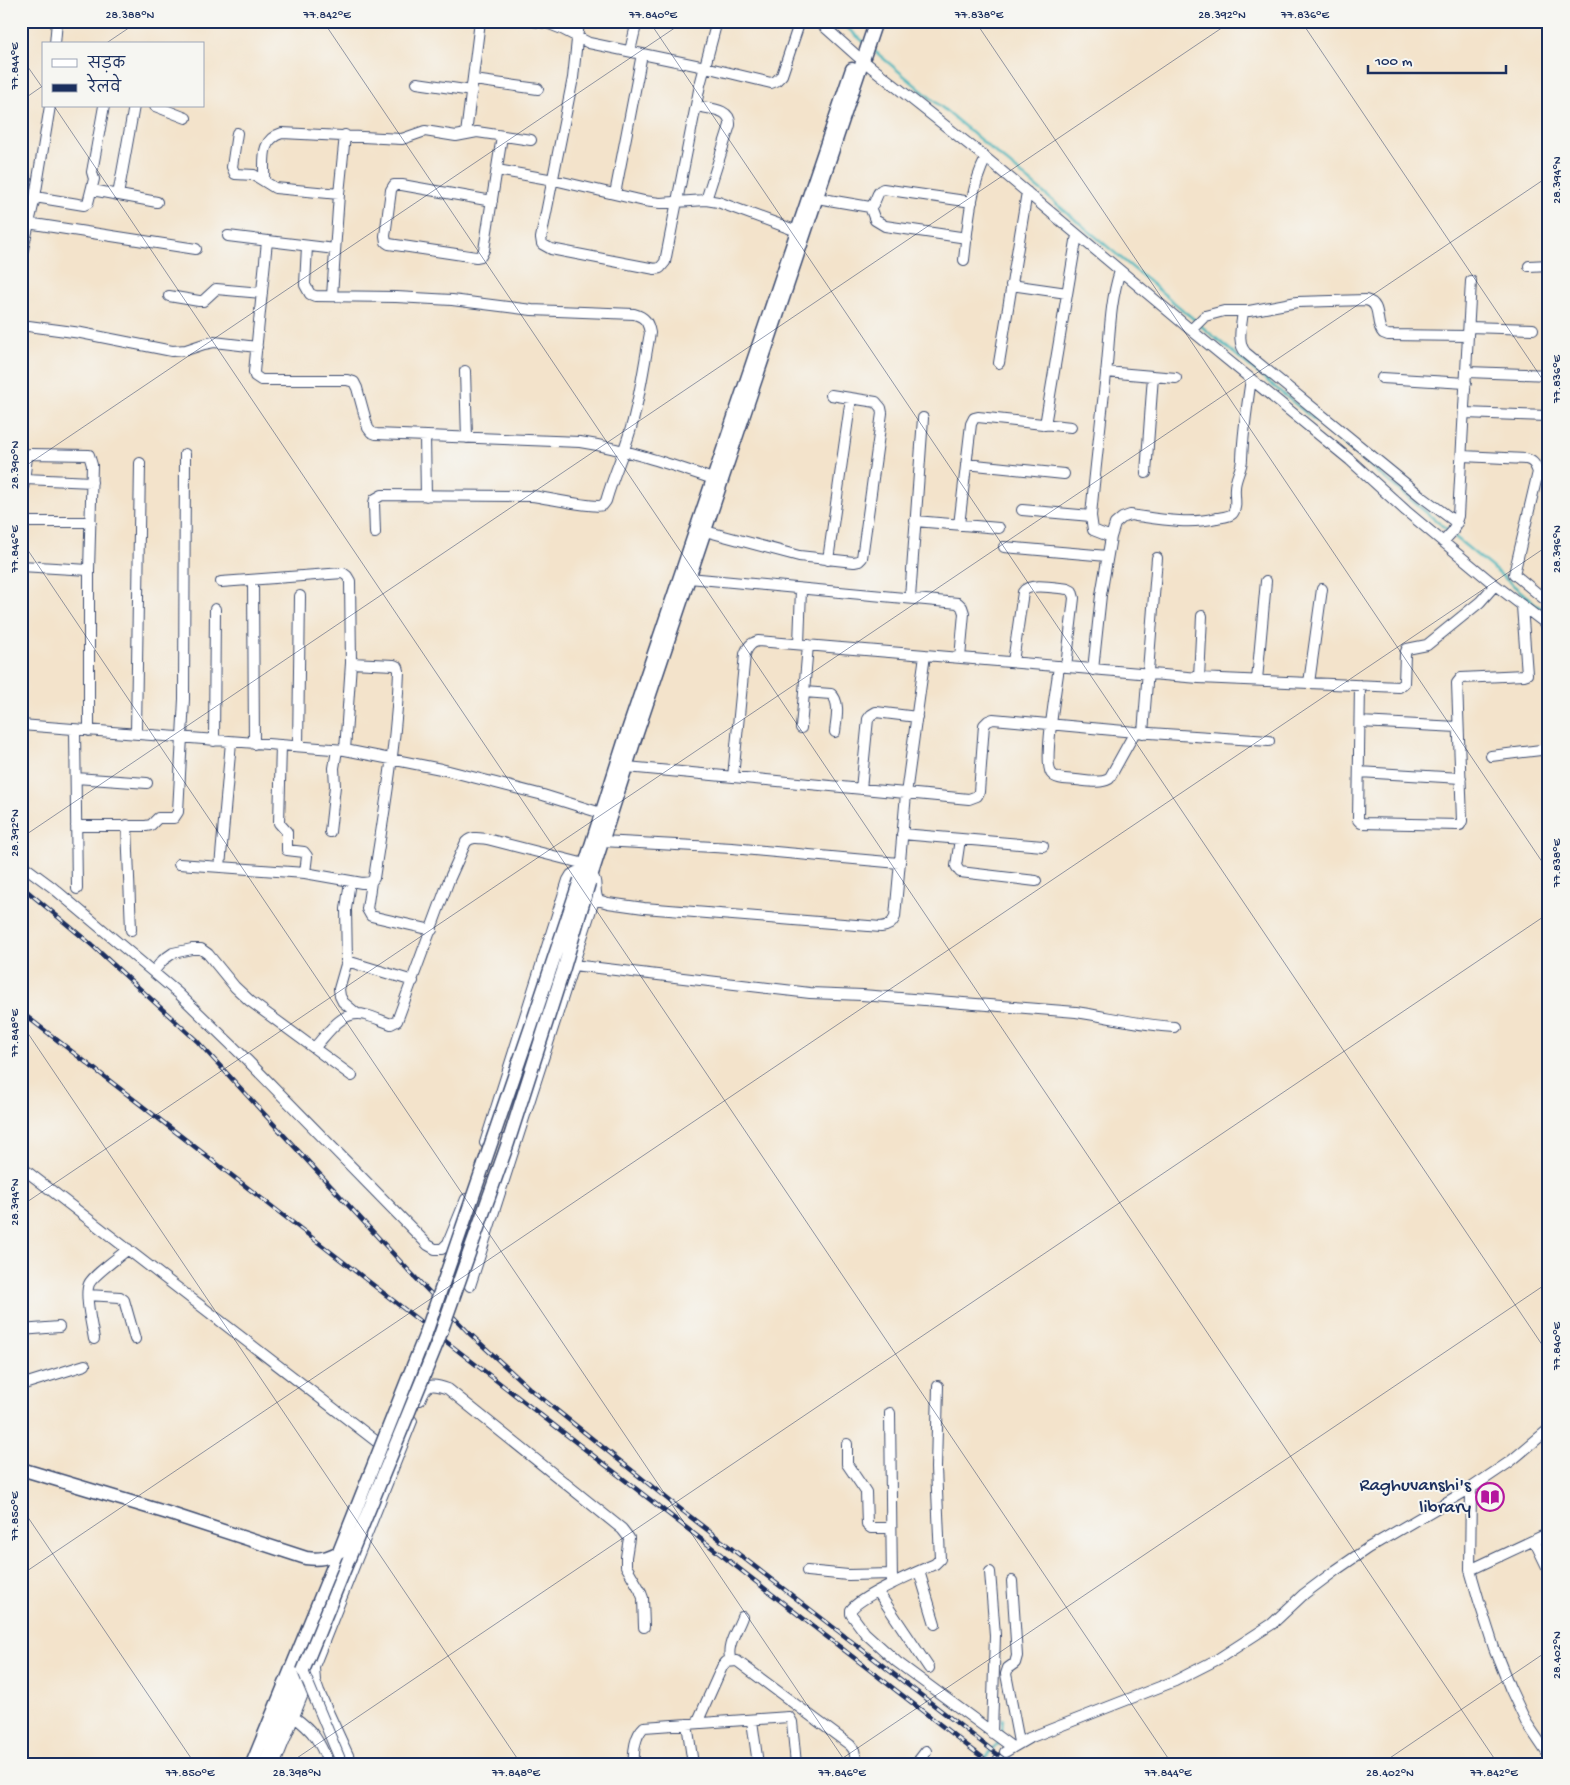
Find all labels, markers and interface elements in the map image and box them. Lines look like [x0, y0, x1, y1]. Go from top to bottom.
text: 28.388°N [106, 9, 155, 23]
text: 77.842°E [302, 9, 351, 23]
text: 77.840°E [628, 9, 678, 23]
text: 77.838°E [954, 9, 1004, 23]
text: 28.392°N [1198, 9, 1246, 23]
text: 77.836°E [1280, 9, 1330, 23]
text: 77.844°E [9, 42, 23, 91]
legend [42, 42, 205, 108]
scale bar [1368, 42, 1505, 74]
text: 100 m [1374, 53, 1413, 71]
text: सड़क [87, 56, 126, 74]
text: रेलवे [86, 73, 122, 98]
text: 28.394°N [1551, 156, 1565, 204]
text: 77.836°E [1551, 354, 1565, 404]
text: 28.390°N [9, 441, 23, 489]
text: 77.846°E [9, 525, 23, 574]
text: 28.396°N [1551, 525, 1565, 573]
text: 28.392°N [9, 809, 23, 857]
text: 77.838°E [1551, 838, 1565, 888]
text: 77.848°E [9, 1009, 23, 1058]
text: 28.394°N [9, 1178, 23, 1226]
text: 77.840°E [1551, 1321, 1565, 1371]
place label: Raghuvanshi's library [1359, 1475, 1472, 1520]
library icon: Raghuvanshi's library [1475, 1482, 1505, 1512]
text: 77.850°E [9, 1491, 23, 1541]
text: 28.402°N [1551, 1631, 1565, 1679]
text: 77.850°E [165, 1767, 215, 1781]
text: 28.398°N [273, 1767, 321, 1781]
text: 77.848°E [491, 1767, 541, 1781]
text: 77.846°E [817, 1767, 866, 1781]
text: 77.844°E [1143, 1767, 1192, 1781]
text: 28.402°N [1366, 1767, 1414, 1781]
text: 77.842°E [1469, 1767, 1518, 1781]

